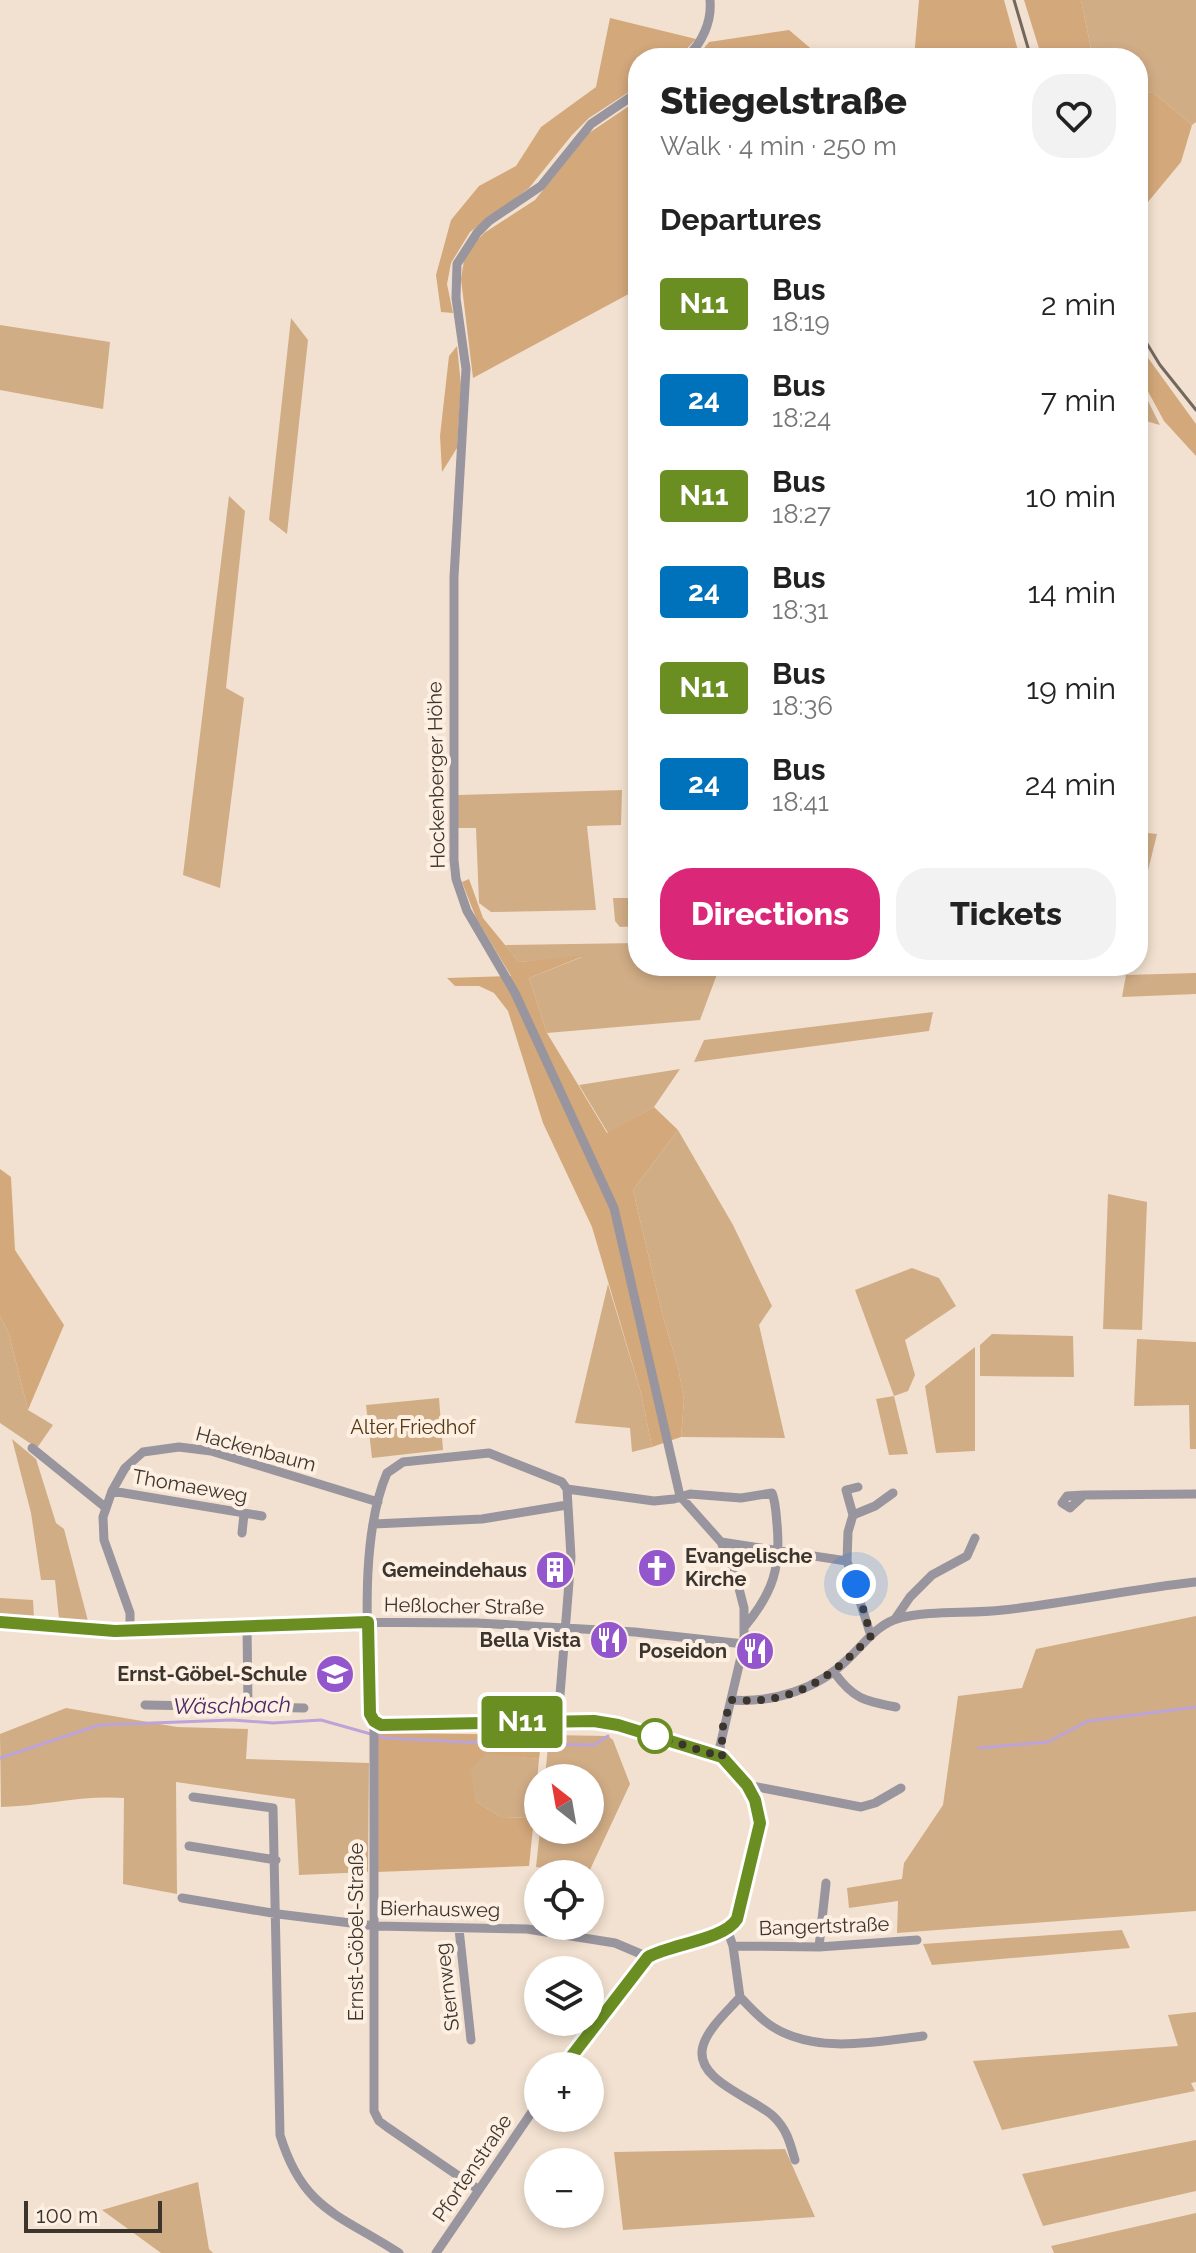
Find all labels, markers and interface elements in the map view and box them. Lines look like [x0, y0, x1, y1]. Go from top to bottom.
button: heart [1032, 74, 1116, 158]
text: Stiegelstraße [660, 78, 907, 123]
text: Walk · 4 min · 250 m [660, 131, 897, 161]
text: Departures [660, 202, 822, 237]
text: Bus [772, 272, 826, 307]
text: N11 [679, 287, 729, 320]
text: 2 min [1041, 287, 1116, 322]
text: 18:19 [772, 307, 830, 337]
text: Bus [772, 368, 826, 403]
text: 24 [688, 383, 720, 416]
text: 7 min [1041, 383, 1116, 418]
text: 18:24 [772, 403, 831, 433]
text: Bus [772, 464, 826, 499]
text: N11 [679, 479, 729, 512]
text: 10 min [1026, 479, 1116, 514]
text: 18:27 [772, 499, 831, 529]
text: Bus [772, 560, 826, 595]
text: 24 [688, 575, 720, 608]
text: 14 min [1028, 575, 1116, 610]
text: 18:31 [772, 595, 828, 625]
text: Bus [772, 656, 826, 691]
text: N11 [679, 671, 729, 704]
text: 19 min [1026, 671, 1116, 706]
street label: Hockenberger Höhe [422, 681, 450, 869]
text: 18:36 [772, 691, 833, 721]
text: Bus [772, 752, 826, 787]
text: 24 [688, 767, 720, 800]
text: 24 min [1025, 767, 1116, 802]
text: 18:41 [772, 787, 829, 817]
button: Directions [660, 868, 880, 960]
button: Tickets [896, 868, 1116, 960]
park label: Alter Friedhof [350, 1415, 477, 1439]
street label: Hackenbaum [193, 1421, 319, 1477]
street label: Thomaeweg [131, 1464, 249, 1508]
place label: Evangelische Kirche [685, 1544, 812, 1591]
church icon: Evangelische Kirche [636, 1547, 678, 1589]
building icon: Gemeindehaus [534, 1549, 576, 1591]
place label: Gemeindehaus [382, 1558, 527, 1582]
your location [836, 1564, 876, 1604]
street label: Heßlocher Straße [384, 1593, 544, 1619]
restaurant icon: Bella Vista [588, 1619, 630, 1661]
place label: Bella Vista [480, 1628, 581, 1652]
restaurant icon: Poseidon [734, 1630, 776, 1672]
place label: Poseidon [639, 1639, 727, 1663]
school or university icon: Ernst-Göbel-Schule [314, 1653, 356, 1695]
place label: Ernst-Göbel-Schule [117, 1662, 307, 1686]
water label: Wäschbach [173, 1691, 291, 1719]
line badge: N11 [476, 1696, 568, 1748]
text: N11 [497, 1705, 547, 1738]
unlabelled marker [638, 1719, 672, 1753]
north arrow [524, 1764, 604, 1844]
map controls [524, 1764, 604, 2228]
street label: Ernst-Göbel-Straße [344, 1842, 368, 2021]
button: locate [524, 1860, 604, 1940]
street label: Bierhausweg [380, 1896, 500, 1922]
street label: Bangertstraße [758, 1912, 890, 1940]
street label: Sternweg [430, 1942, 464, 2032]
button: layers [524, 1956, 604, 2036]
button: + [524, 2052, 604, 2132]
street label: Pfortenstraße [427, 2109, 517, 2226]
button: − [524, 2148, 604, 2228]
scale bar [24, 2197, 162, 2233]
text: 100 m [36, 2202, 98, 2228]

